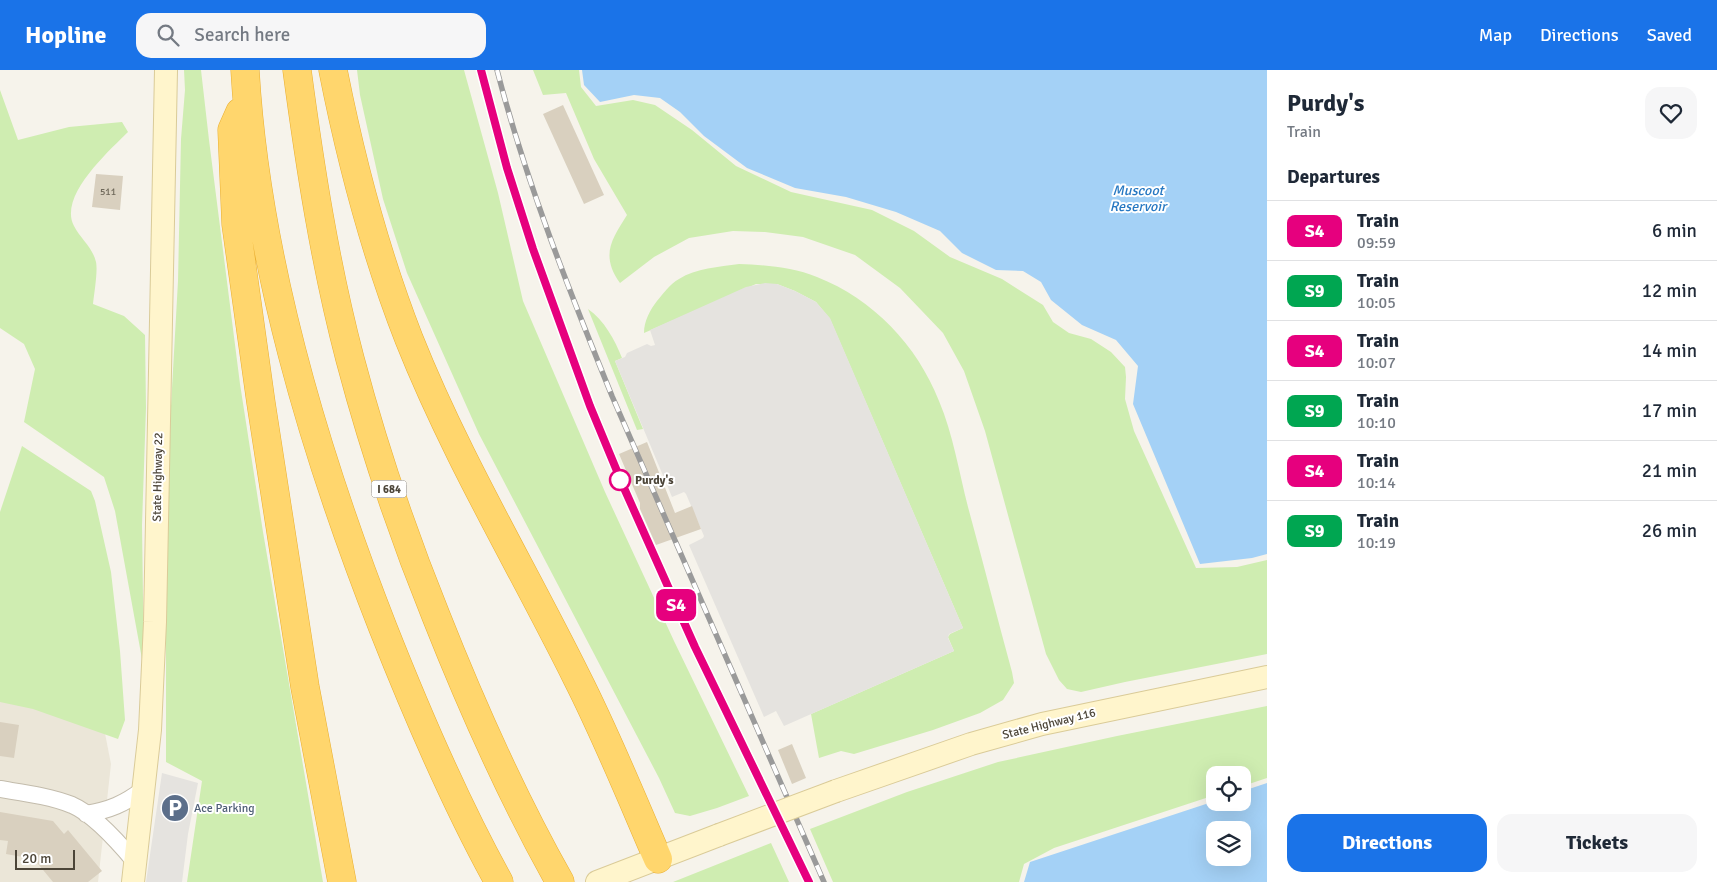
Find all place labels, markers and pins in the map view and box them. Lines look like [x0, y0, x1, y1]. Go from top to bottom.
marker: Purdy's [609, 469, 631, 491]
place label: Purdy's [635, 473, 674, 488]
parking icon: Ace Parking [160, 793, 190, 823]
place label: Ace Parking [194, 801, 255, 816]

